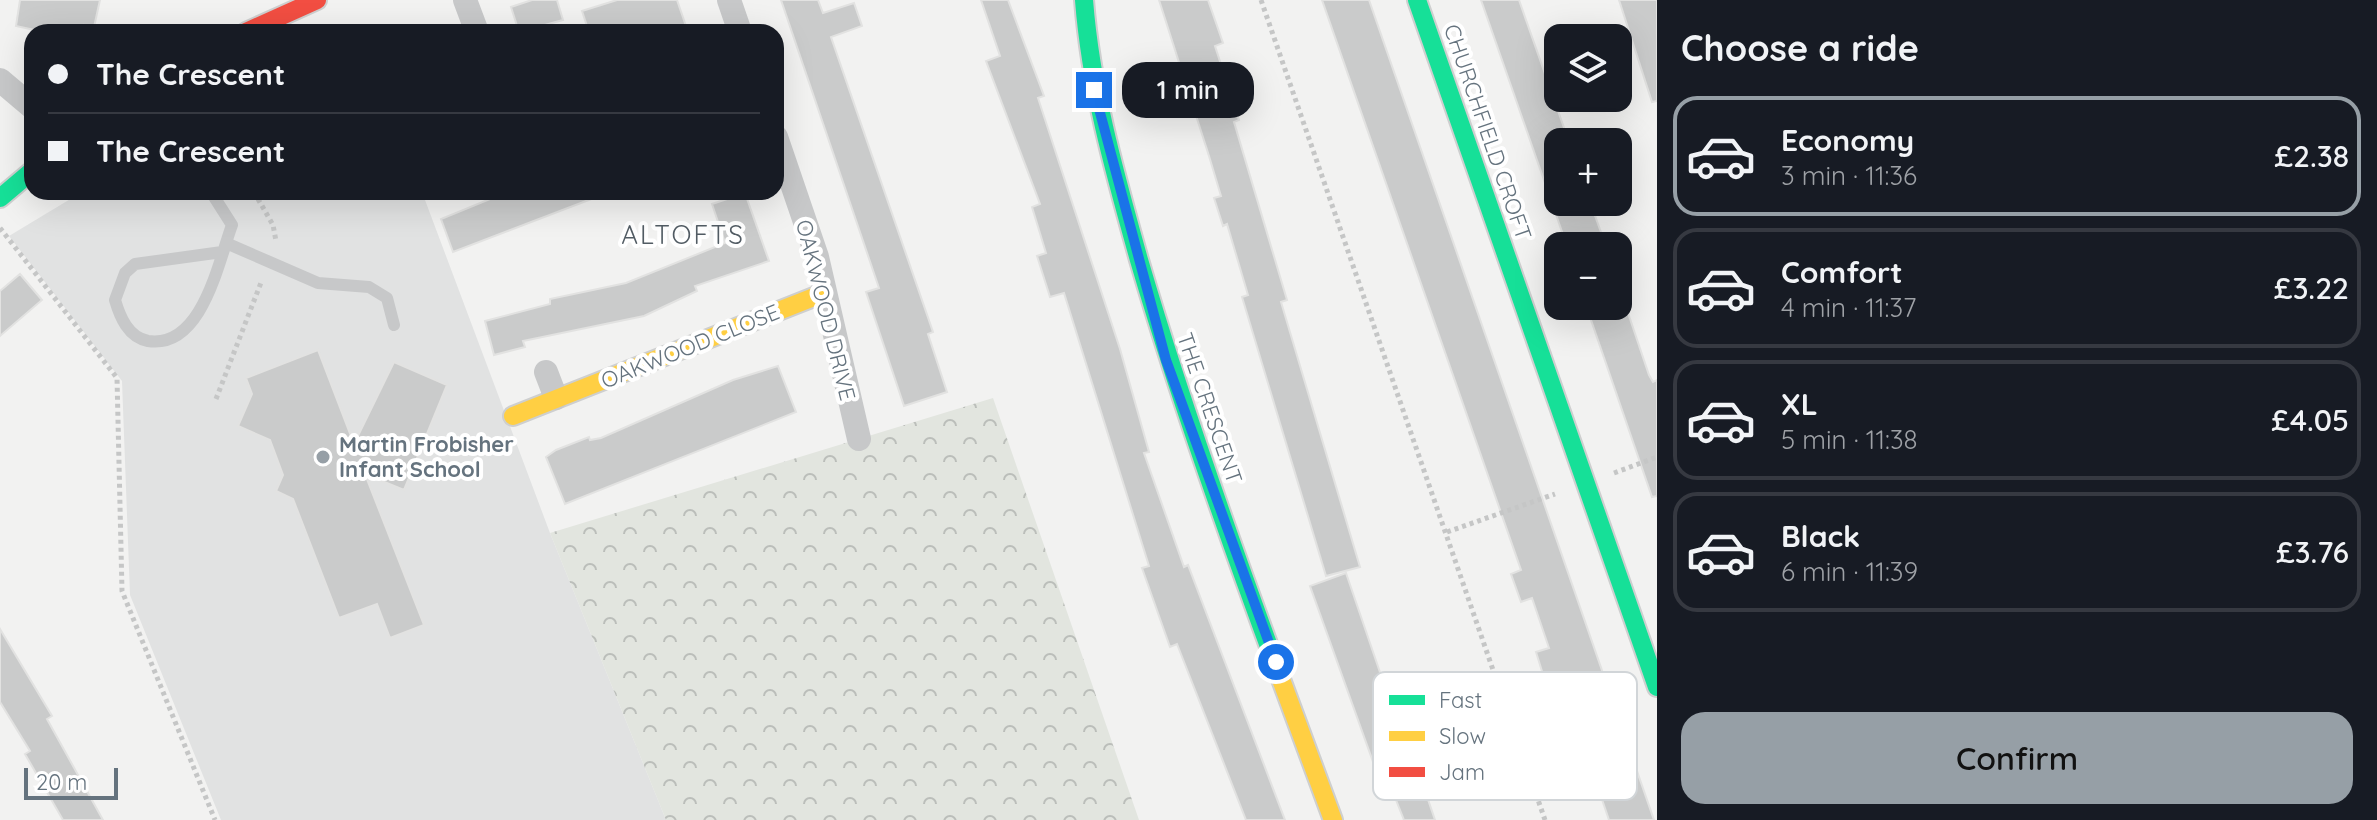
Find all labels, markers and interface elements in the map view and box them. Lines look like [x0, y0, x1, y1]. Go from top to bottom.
street label: CHURCHFIELD CROFT [1438, 20, 1538, 244]
map controls [1544, 24, 1632, 320]
button: layers [1544, 24, 1632, 112]
text: Choose a ride [1681, 25, 1919, 70]
text: The Crescent [96, 55, 285, 93]
callout: 1 min [1122, 62, 1254, 118]
route end [1076, 72, 1112, 108]
text: 1 min [1157, 73, 1219, 106]
icon: car [1685, 120, 1757, 192]
text: Economy [1781, 121, 1914, 159]
button: + [1544, 128, 1632, 216]
text: The Crescent [96, 132, 285, 170]
text: £2.38 [2274, 137, 2349, 175]
text: 3 min · 11:36 [1781, 159, 1917, 192]
street label: OAKWOOD DRIVE [790, 217, 862, 403]
district label: ALTOFTS [621, 218, 745, 251]
button: − [1544, 232, 1632, 320]
icon: car [1685, 252, 1757, 324]
text: Comfort [1781, 253, 1902, 291]
text: £3.22 [2274, 269, 2349, 307]
text: 4 min · 11:37 [1781, 291, 1916, 324]
street label: OAKWOOD CLOSE [597, 297, 783, 395]
street label: THE CRESCENT [1171, 329, 1249, 487]
icon: car [1685, 384, 1757, 456]
text: XL [1781, 385, 1818, 423]
text: £4.05 [2271, 401, 2349, 439]
text: 5 min · 11:38 [1781, 423, 1918, 456]
place label: Martin Frobisher Infant School [339, 430, 514, 483]
marker: Martin Frobisher Infant School [314, 448, 332, 466]
icon: car [1685, 516, 1757, 588]
text: Black [1781, 517, 1860, 555]
text: £3.76 [2276, 533, 2349, 571]
text: 6 min · 11:39 [1781, 555, 1918, 588]
route start [1258, 644, 1294, 680]
legend [1373, 672, 1637, 800]
text: Fast [1439, 686, 1482, 714]
button: Confirm [1681, 712, 2353, 804]
text: Slow [1439, 722, 1486, 750]
text: Jam [1439, 758, 1485, 786]
scale bar [24, 764, 118, 800]
text: 20 m [36, 768, 87, 796]

